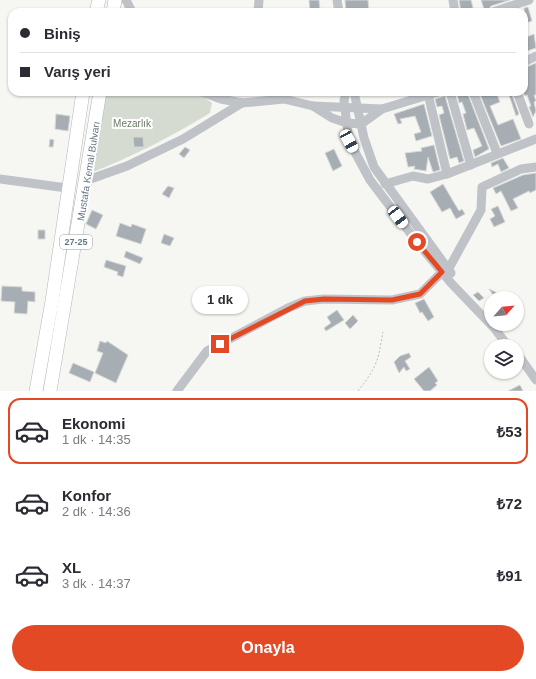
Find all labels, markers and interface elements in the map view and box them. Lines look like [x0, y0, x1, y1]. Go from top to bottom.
text: Biniş [44, 25, 81, 42]
text: Varış yeri [44, 63, 111, 80]
park label: Mezarlık [113, 118, 152, 129]
street label: Mustafa Kemal Bulvarı [75, 121, 102, 222]
car [338, 128, 360, 154]
car [386, 204, 410, 230]
route start [408, 233, 426, 251]
road number: 27-25 [60, 235, 92, 249]
callout: 1 dk [192, 286, 248, 314]
north arrow [484, 291, 524, 331]
map controls [484, 291, 524, 379]
text: 1 dk [207, 292, 233, 307]
route end [211, 335, 229, 353]
button: layers [484, 339, 524, 379]
icon: car [14, 413, 50, 449]
text: Ekonomi [62, 415, 125, 432]
text: ₺53 [497, 423, 522, 440]
text: 1 dk · 14:35 [62, 432, 131, 447]
icon: car [14, 485, 50, 521]
text: Konfor [62, 487, 111, 504]
text: ₺72 [497, 495, 522, 512]
text: 2 dk · 14:36 [62, 504, 131, 519]
icon: car [14, 557, 50, 593]
text: XL [62, 559, 81, 576]
text: ₺91 [497, 567, 522, 584]
text: 3 dk · 14:37 [62, 576, 131, 591]
button: Onayla [12, 625, 524, 671]

